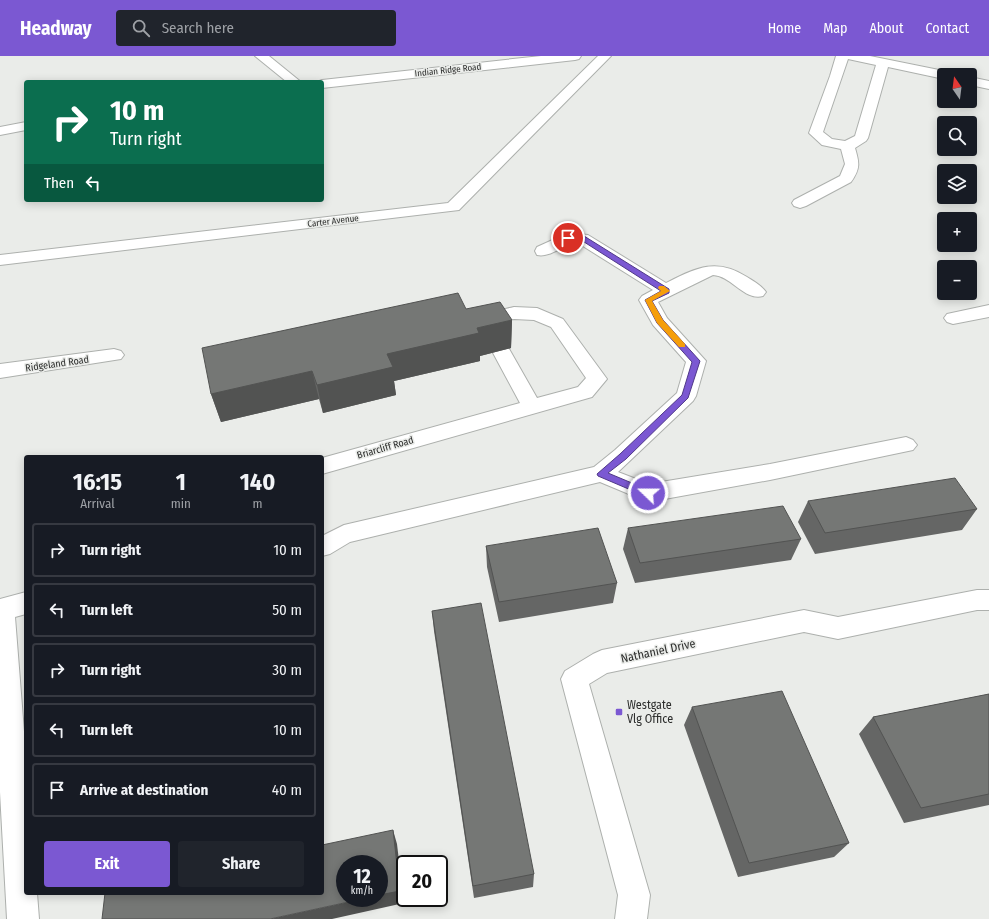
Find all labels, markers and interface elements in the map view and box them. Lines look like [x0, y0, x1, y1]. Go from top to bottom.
search box [116, 10, 396, 46]
text: Headway [20, 17, 92, 40]
icon: search [130, 17, 152, 39]
text: Search here [162, 19, 234, 37]
text: Home [768, 20, 801, 37]
text: Map [823, 20, 847, 37]
text: About [869, 20, 904, 37]
text: Contact [926, 20, 969, 37]
street label: Indian Ridge Road [414, 62, 482, 78]
north arrow [937, 68, 977, 108]
map controls [937, 68, 977, 300]
text: 10 m [110, 94, 164, 127]
icon: right [44, 96, 96, 148]
button: search [937, 116, 977, 156]
text: Turn right [110, 128, 182, 150]
button: layers [937, 164, 977, 204]
icon: left [82, 172, 104, 194]
text: Then [44, 174, 74, 192]
button: + [937, 212, 977, 252]
street label: Carter Avenue [307, 213, 360, 229]
pin [551, 221, 585, 255]
icon: arrive [557, 227, 579, 249]
button: − [937, 260, 977, 300]
street label: Ridgeland Road [25, 354, 90, 374]
street label: Briarcliff Road [356, 434, 415, 462]
text: 16:15 [73, 468, 122, 496]
text: 1 [176, 468, 186, 496]
text: 140 [240, 468, 275, 496]
position arrow [627, 472, 669, 514]
text: Arrival [80, 496, 115, 511]
text: min [171, 496, 191, 511]
text: m [252, 496, 262, 511]
icon: right [46, 539, 68, 561]
text: Turn right [80, 541, 141, 559]
text: 10 m [273, 541, 302, 559]
icon: left [46, 599, 68, 621]
text: Turn left [80, 601, 133, 619]
text: 50 m [272, 601, 302, 619]
street label: Nathaniel Drive [619, 636, 697, 666]
icon: right [46, 659, 68, 681]
text: Turn right [80, 661, 141, 679]
text: 30 m [272, 661, 302, 679]
place label: Westgate Vlg Office [627, 698, 673, 726]
marker: Westgate Vlg Office [614, 707, 624, 717]
icon: left [46, 719, 68, 741]
text: Turn left [80, 721, 133, 739]
text: 10 m [273, 721, 302, 739]
icon: arrive [46, 779, 68, 801]
text: Arrive at destination [80, 781, 208, 799]
text: 40 m [272, 781, 302, 799]
button: Exit [44, 841, 170, 887]
button: Share [178, 841, 304, 887]
speed limit sign: 20 [396, 855, 448, 907]
text: 12 [353, 864, 371, 888]
text: km/h [351, 885, 373, 897]

